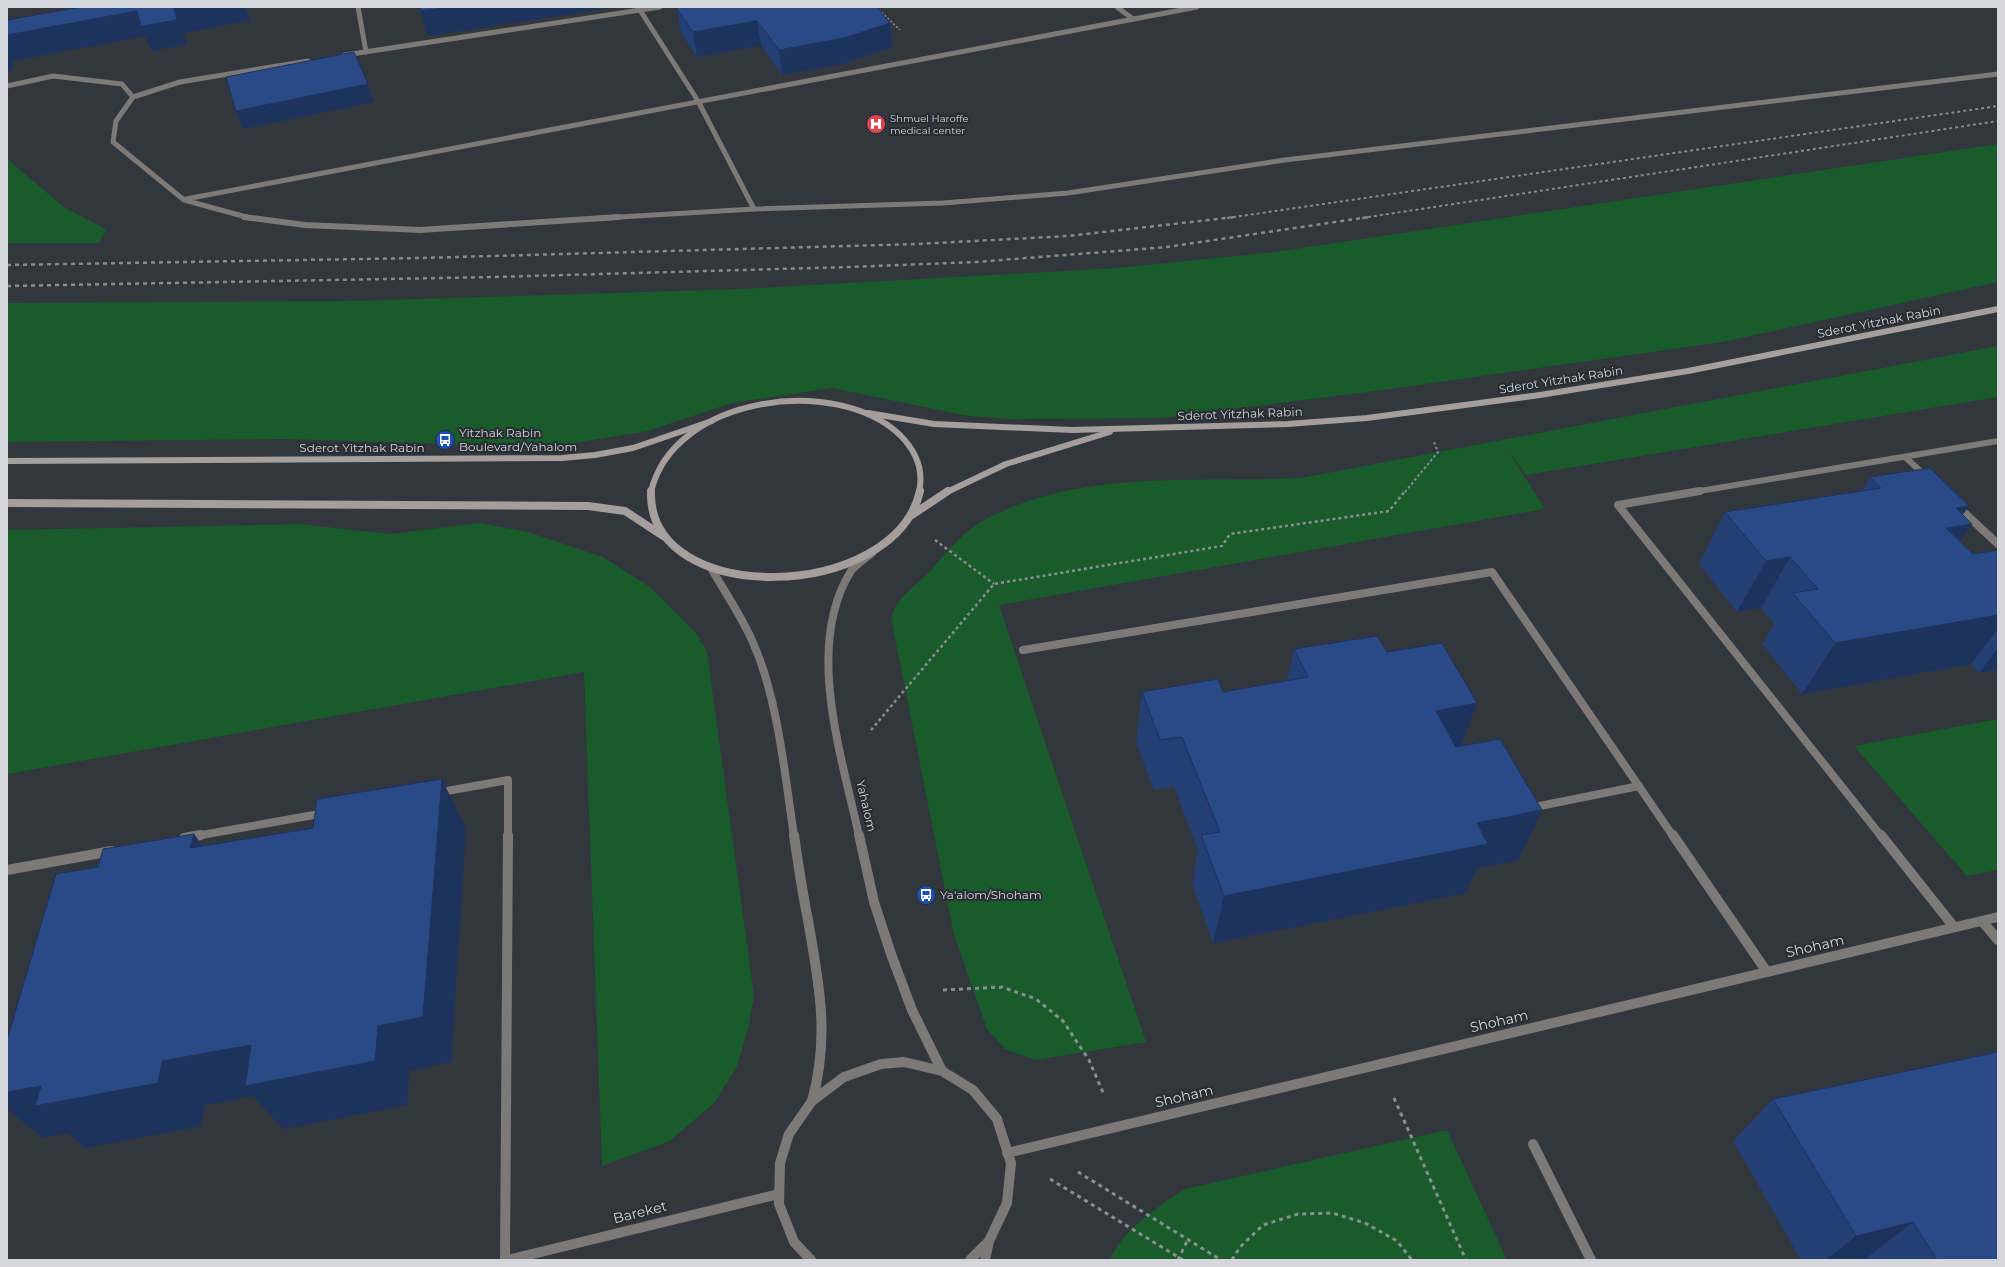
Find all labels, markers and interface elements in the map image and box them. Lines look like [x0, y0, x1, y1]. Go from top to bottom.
place label: Shmuel Haroffe medical center [890, 112, 969, 137]
hospital icon: Shmuel Haroffe medical center [865, 113, 887, 135]
street label: Sderot Yitzhak Rabin [1816, 302, 1942, 341]
street label: Sderot Yitzhak Rabin [1498, 362, 1624, 397]
street label: Sderot Yitzhak Rabin [1177, 404, 1303, 423]
place label: Yitzhak Rabin Boulevard/Yahalom [459, 425, 577, 454]
bus stop icon: Yitzhak Rabin Boulevard/Yahalom [434, 429, 456, 451]
street label: Sderot Yitzhak Rabin [299, 440, 425, 455]
street label: Yahalom [853, 779, 880, 833]
bus stop icon: Ya'alom/Shoham [915, 884, 937, 906]
place label: Ya'alom/Shoham [940, 887, 1042, 902]
street label: Shoham [1784, 931, 1846, 961]
street label: Shoham [1468, 1006, 1530, 1036]
street label: Shoham [1153, 1081, 1215, 1111]
street label: Bareket [611, 1197, 669, 1227]

